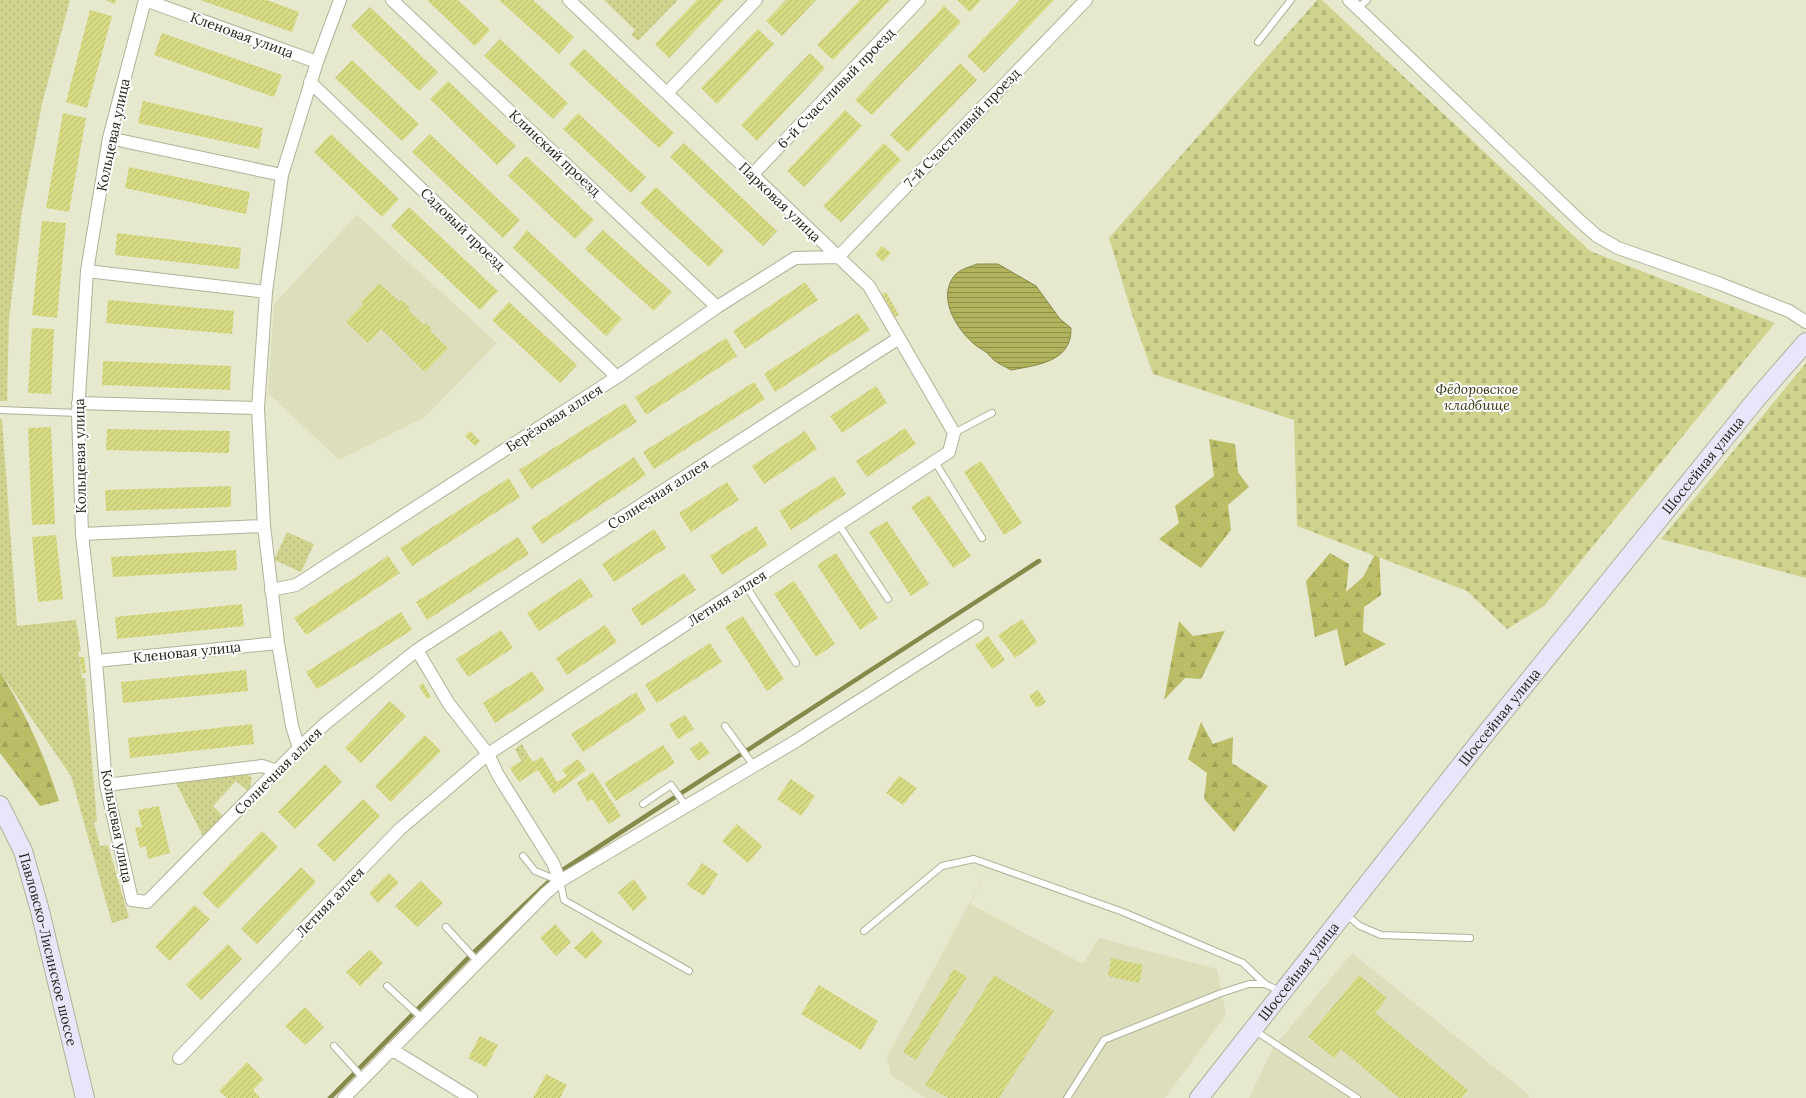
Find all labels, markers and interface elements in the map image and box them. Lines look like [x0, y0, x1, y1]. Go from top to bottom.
street label: Кленовая улица [188, 8, 296, 62]
street label: 6-й Счастливый проезд [774, 24, 898, 152]
street label: 7-й Счастливый проезд [900, 64, 1024, 192]
street label: Кольцевая улица [92, 77, 134, 193]
street label: Клинский проезд [505, 106, 605, 200]
street label: Парковая улица [735, 158, 825, 246]
street label: Садовый проезд [417, 184, 509, 274]
street label: Берёзовая аллея [502, 380, 606, 456]
park label: Фёдоровское кладбище [1436, 380, 1519, 414]
street label: Кольцевая улица [70, 398, 90, 514]
street label: Шоссейная улица [1658, 413, 1748, 518]
street label: Солнечная аллея [604, 455, 712, 533]
street label: Летняя аллея [684, 566, 770, 630]
street label: Кленовая улица [132, 637, 242, 667]
street label: Шоссейная улица [1454, 664, 1544, 770]
street label: Солнечная аллея [230, 723, 326, 819]
street label: Кольцевая улица [97, 768, 137, 884]
street label: Павловско-Лисинское шоссе [15, 851, 81, 1048]
street label: Летняя аллея [292, 863, 368, 941]
street label: Шоссейная улица [1254, 918, 1343, 1024]

